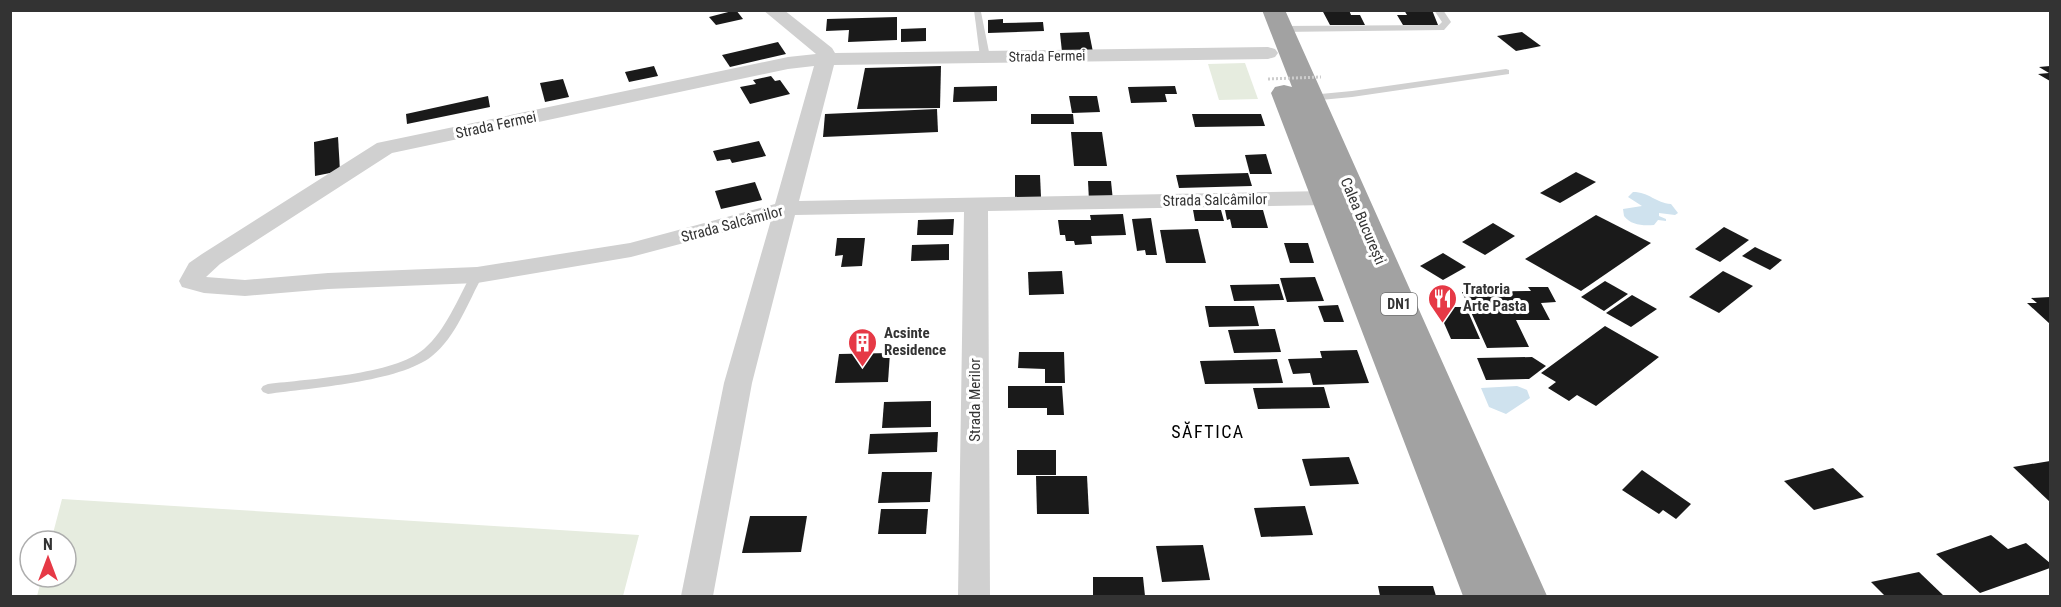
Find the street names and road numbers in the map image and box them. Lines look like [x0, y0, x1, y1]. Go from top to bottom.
street label: Strada Fermei [1009, 47, 1085, 65]
street label: Strada Fermei [454, 108, 538, 142]
street label: Calea București [1337, 175, 1389, 267]
street label: Strada Salcâmilor [1163, 190, 1268, 210]
street label: Strada Salcâmilor [679, 202, 785, 246]
road number: DN1 [1381, 293, 1417, 315]
street label: Strada Merilor [966, 358, 984, 442]

